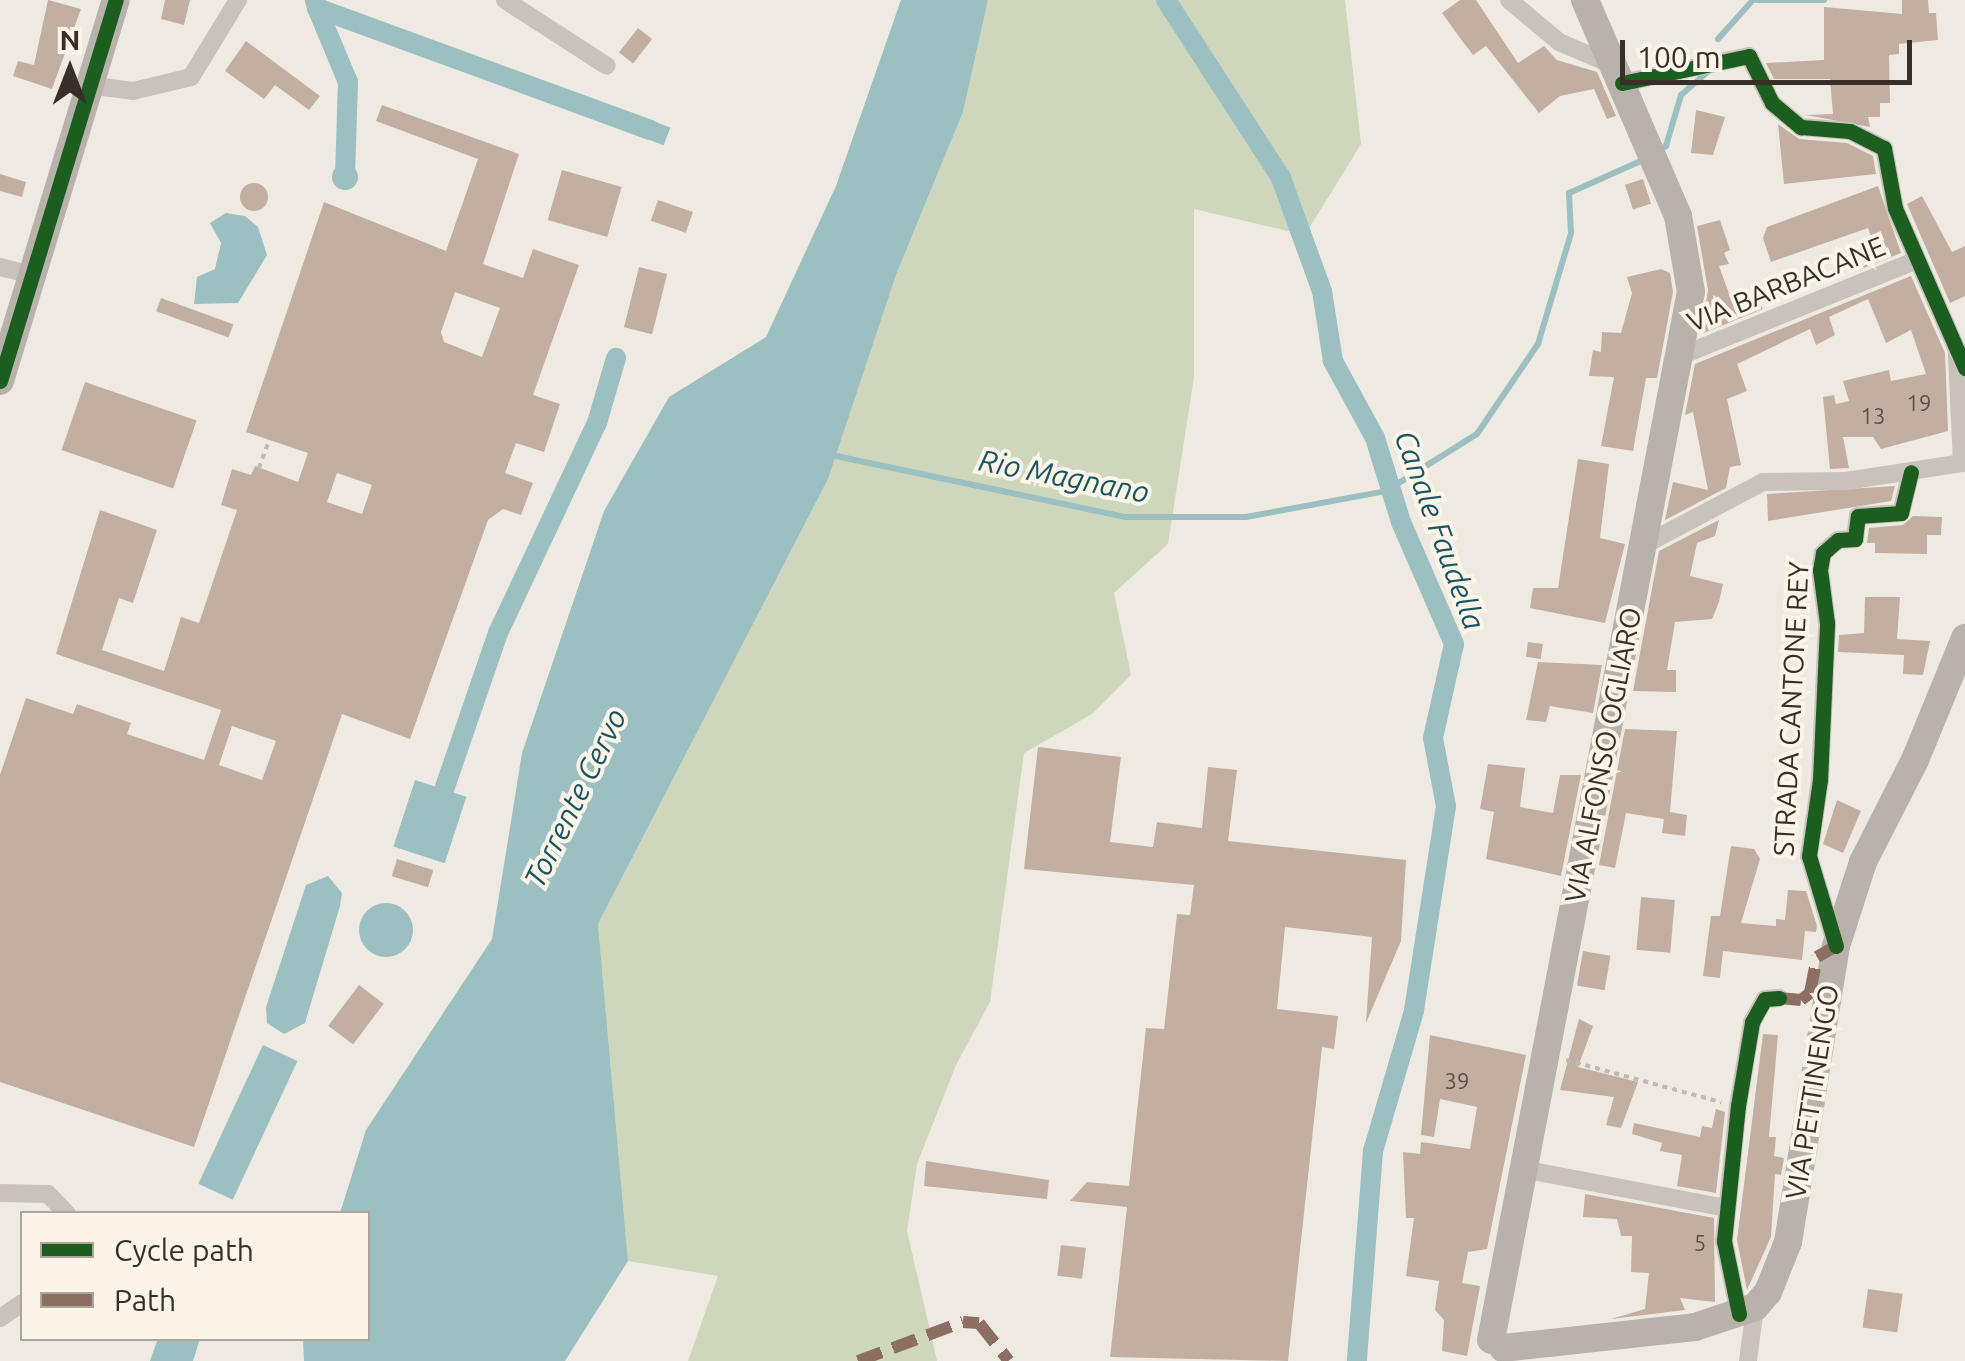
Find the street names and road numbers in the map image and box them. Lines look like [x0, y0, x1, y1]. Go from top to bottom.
street label: VIA BARBACANE [1682, 229, 1890, 339]
street label: STRADA CANTONE REY [1767, 561, 1815, 857]
street label: VIA ALFONSO OGLIARO [1558, 604, 1648, 906]
street label: VIA PETTINENGO [1778, 982, 1846, 1202]

